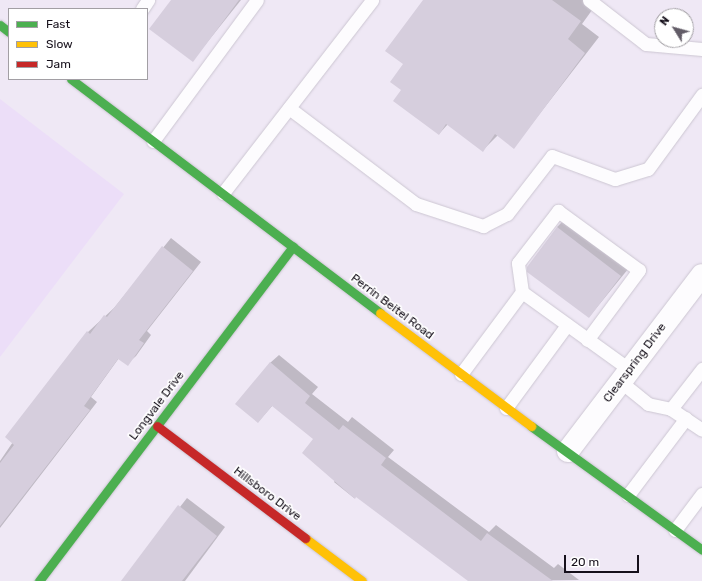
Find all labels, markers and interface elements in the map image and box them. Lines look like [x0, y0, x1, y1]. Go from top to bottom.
legend [8, 8, 148, 80]
north arrow [654, 8, 694, 48]
text: N [657, 14, 672, 28]
text: Fast [46, 17, 70, 31]
text: Slow [46, 37, 73, 51]
text: Jam [46, 57, 71, 71]
street label: Perrin Beitel Road [348, 271, 436, 343]
street label: Clearspring Drive [600, 320, 670, 406]
street label: Longvale Drive [126, 369, 188, 443]
street label: Hillsboro Drive [230, 464, 304, 524]
scale bar [566, 547, 641, 573]
text: 20 m [571, 555, 599, 569]

